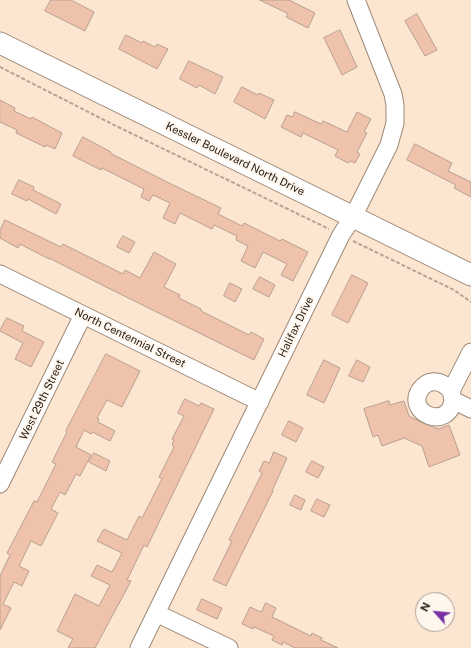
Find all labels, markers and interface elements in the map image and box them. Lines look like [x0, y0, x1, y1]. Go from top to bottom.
street label: Kessler Boulevard North Drive [163, 119, 307, 199]
street label: Halifax Drive [276, 294, 316, 360]
street label: North Centennial Street [72, 305, 188, 371]
street label: West 29th Street [17, 358, 67, 442]
north arrow [415, 592, 455, 632]
text: N [418, 600, 432, 614]

